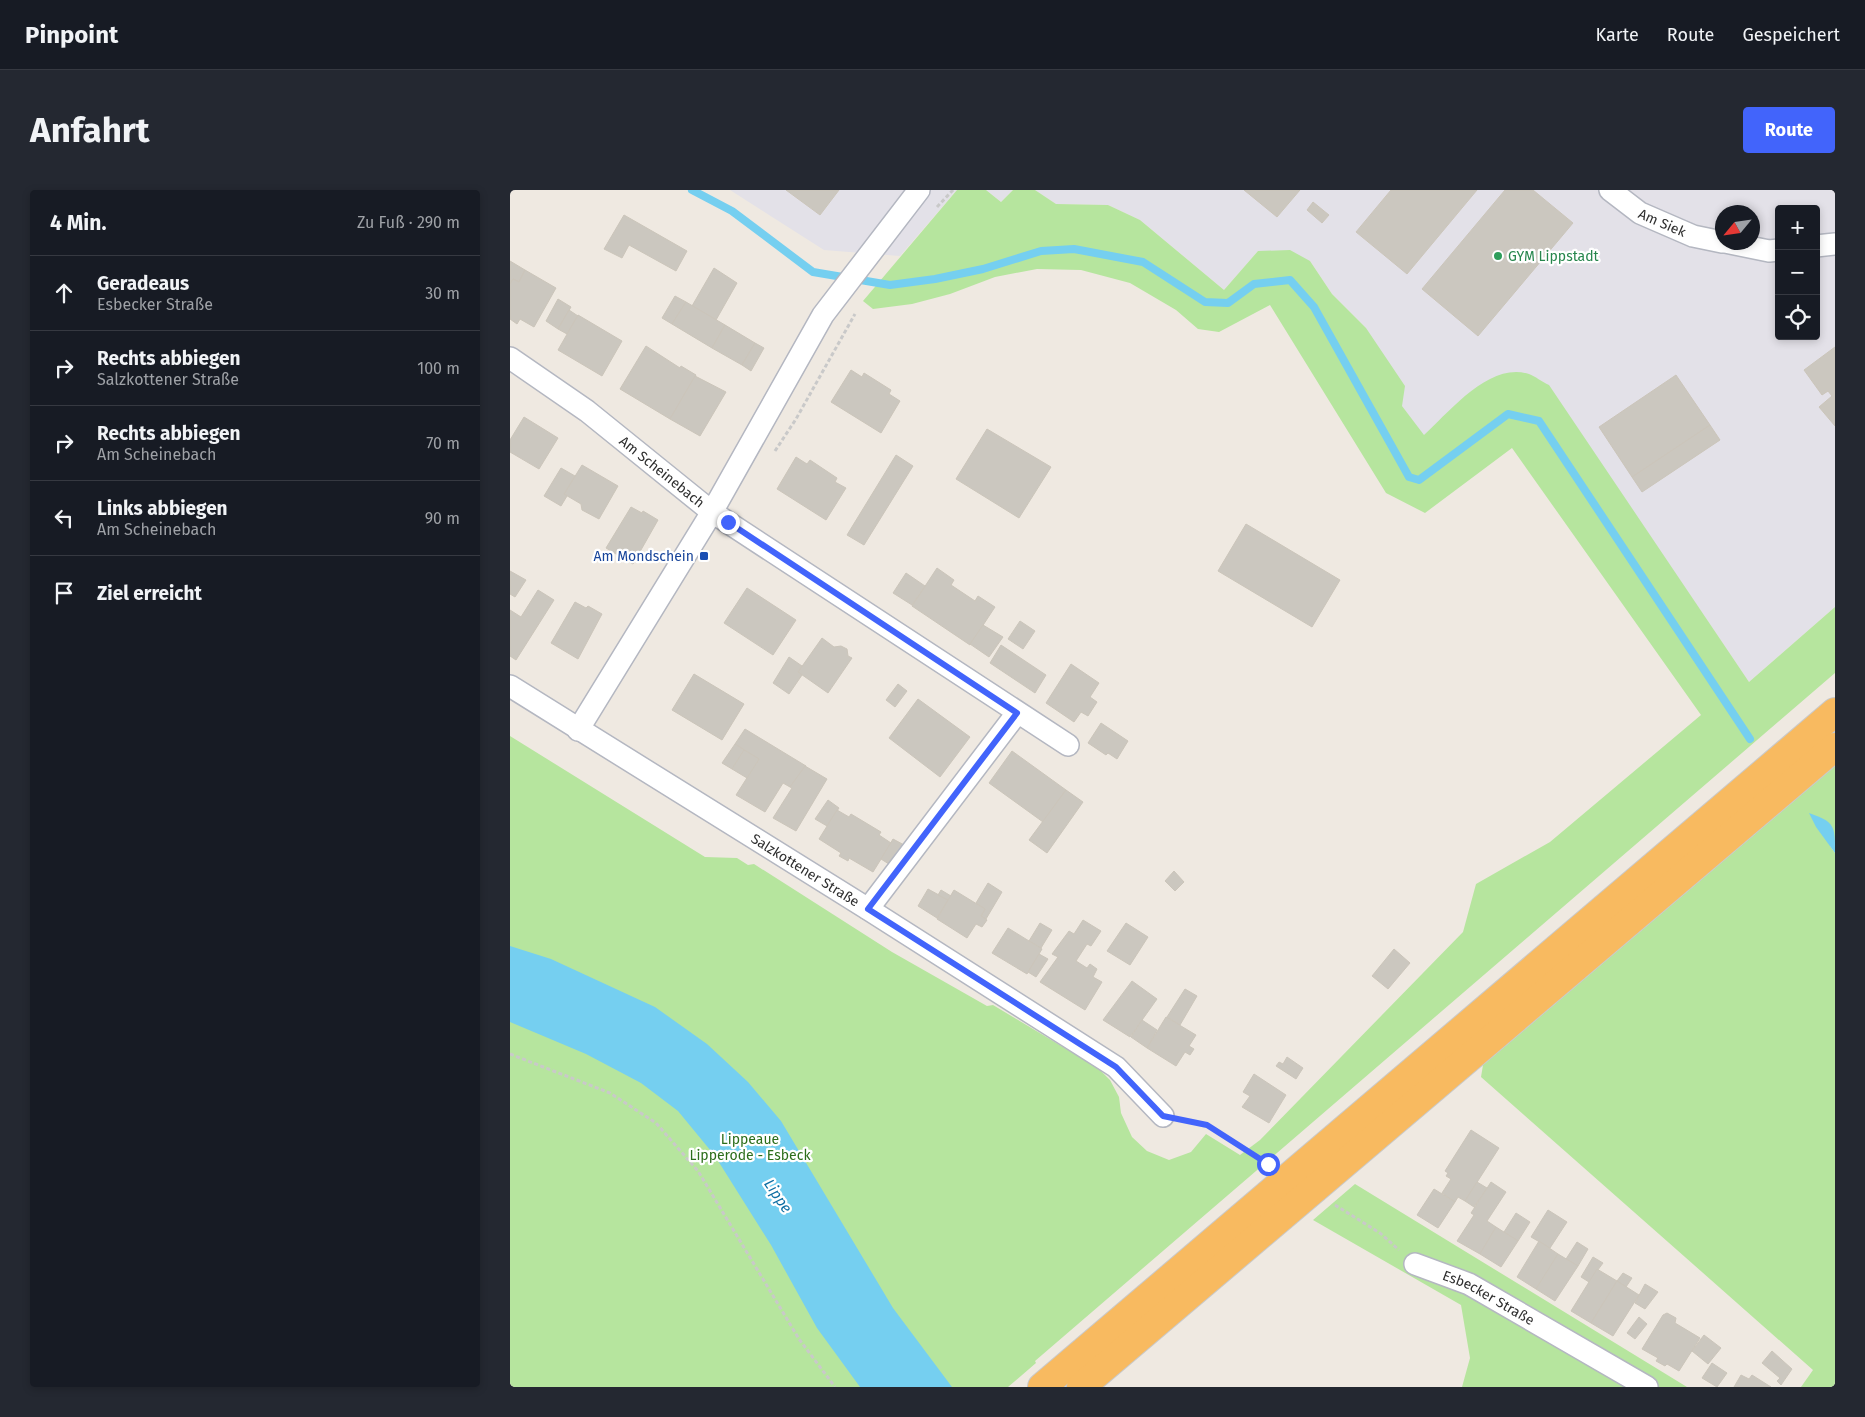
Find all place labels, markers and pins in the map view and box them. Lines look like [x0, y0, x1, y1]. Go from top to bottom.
place label: GYM Lippstadt [1508, 248, 1600, 265]
marker: GYM Lippstadt [1492, 250, 1504, 262]
place label: Am Mondschein [593, 548, 694, 565]
marker: Am Mondschein [698, 550, 710, 562]

